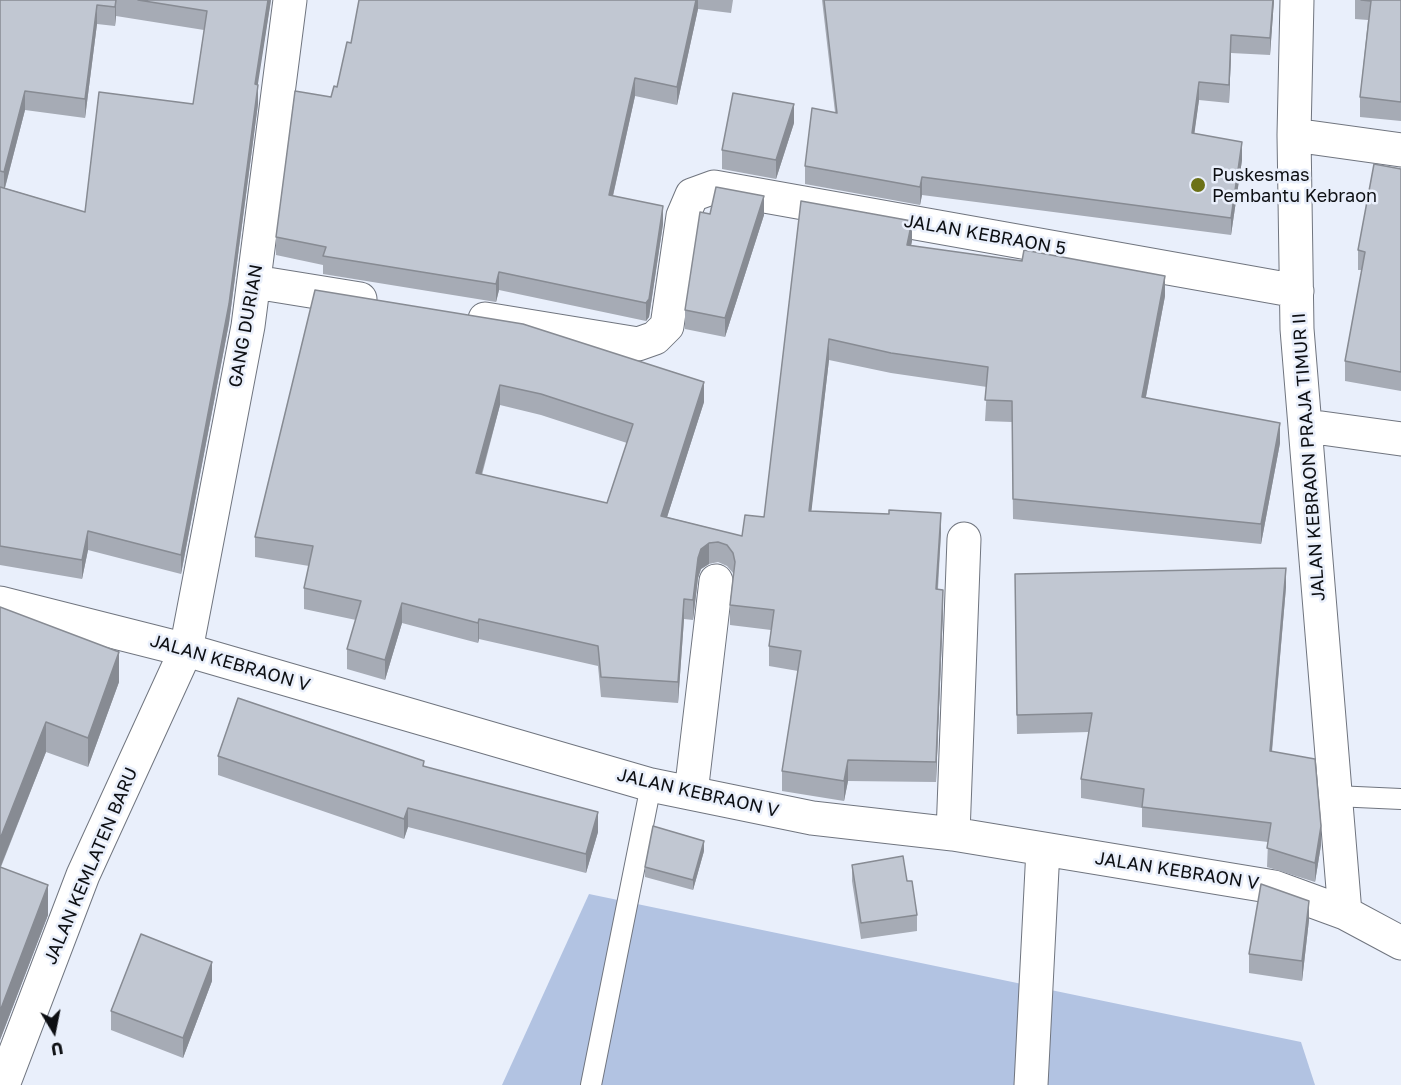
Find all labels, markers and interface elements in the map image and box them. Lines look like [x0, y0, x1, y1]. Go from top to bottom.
place label: Puskesmas Pembantu Kebraon [1212, 164, 1377, 207]
marker: Puskesmas Pembantu Kebraon [1189, 176, 1207, 194]
street label: JALAN KEBRAON 5 [902, 210, 1068, 260]
street label: GANG DURIAN [225, 263, 267, 389]
street label: JALAN KEBRAON PRAJA TIMUR II [1288, 312, 1330, 602]
street label: JALAN KEBRAON V [147, 630, 313, 696]
street label: JALAN KEMLATEN BARU [40, 764, 142, 968]
street label: JALAN KEBRAON V [615, 764, 781, 822]
street label: JALAN KEBRAON V [1094, 847, 1260, 895]
north arrow [24, 1001, 84, 1061]
text: U [50, 1038, 65, 1060]

